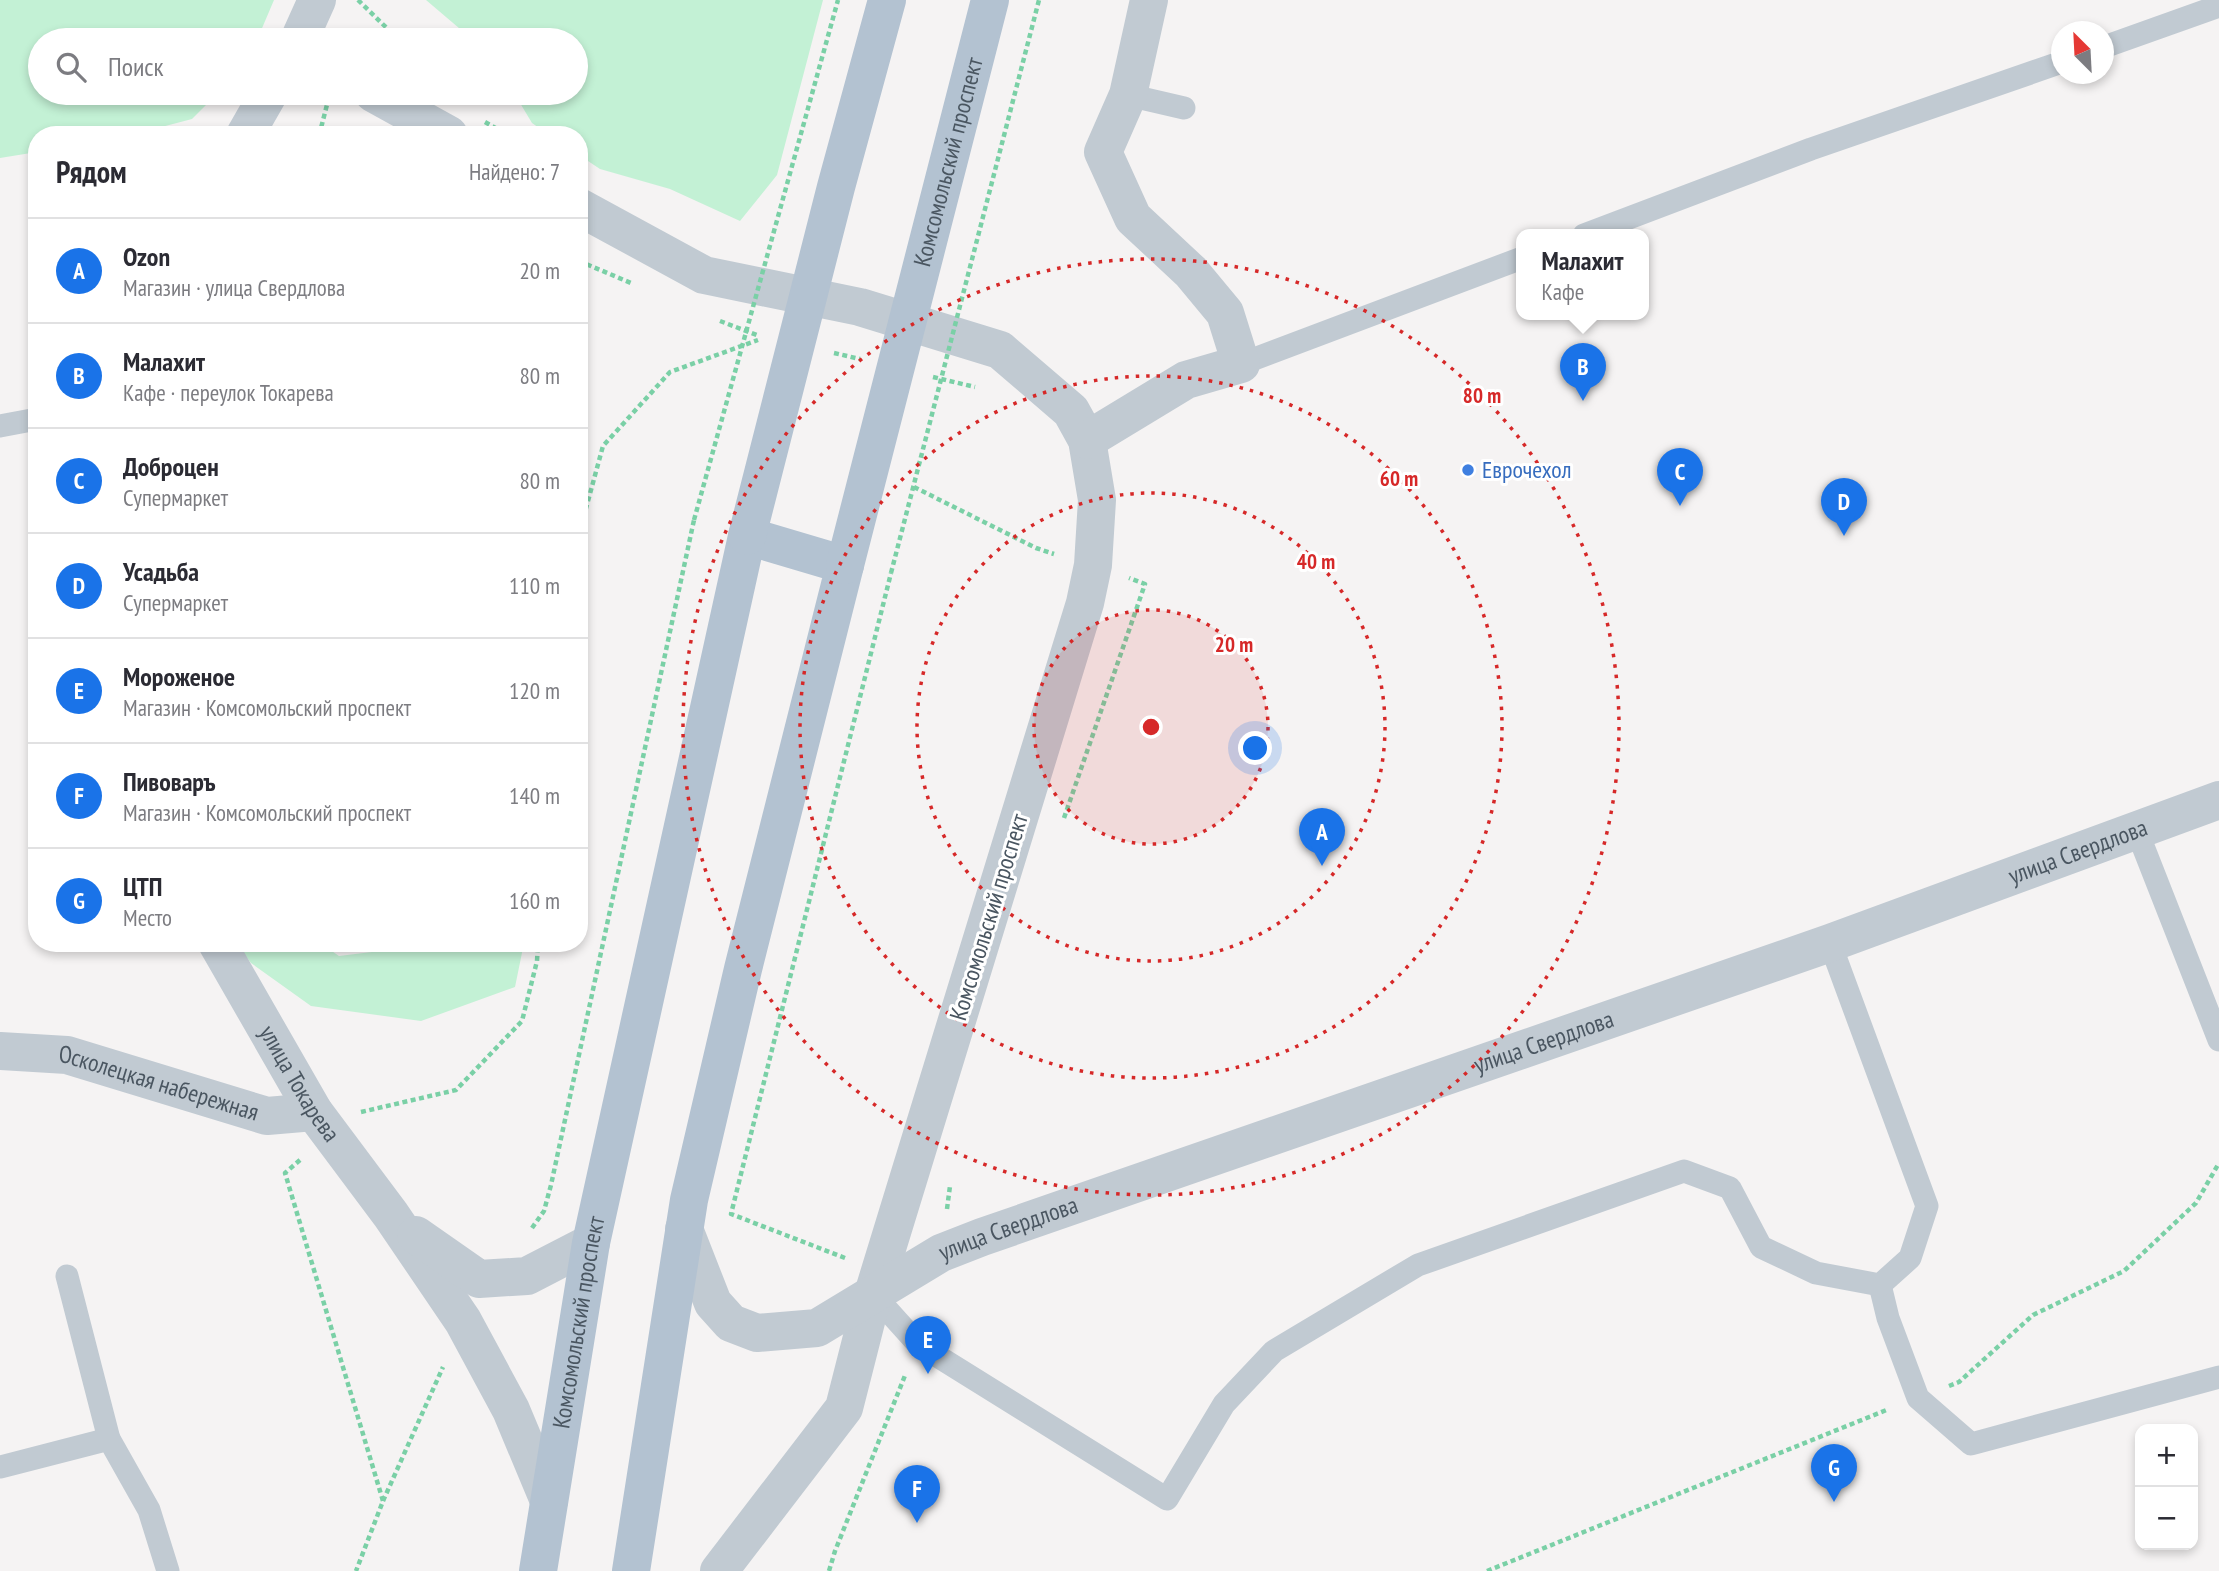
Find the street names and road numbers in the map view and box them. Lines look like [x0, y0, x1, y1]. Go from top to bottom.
street label: Комсомольский проспект [906, 54, 990, 270]
street label: Комсомольский проспект [942, 809, 1035, 1024]
street label: улица Свердлова [2004, 812, 2152, 891]
street label: улица Свердлова [1470, 1003, 1618, 1080]
street label: улица Токарева [253, 1020, 347, 1148]
street label: Осколецкая набережная [58, 1039, 263, 1128]
street label: улица Свердлова [934, 1189, 1082, 1267]
street label: Комсомольский проспект [545, 1213, 612, 1431]

